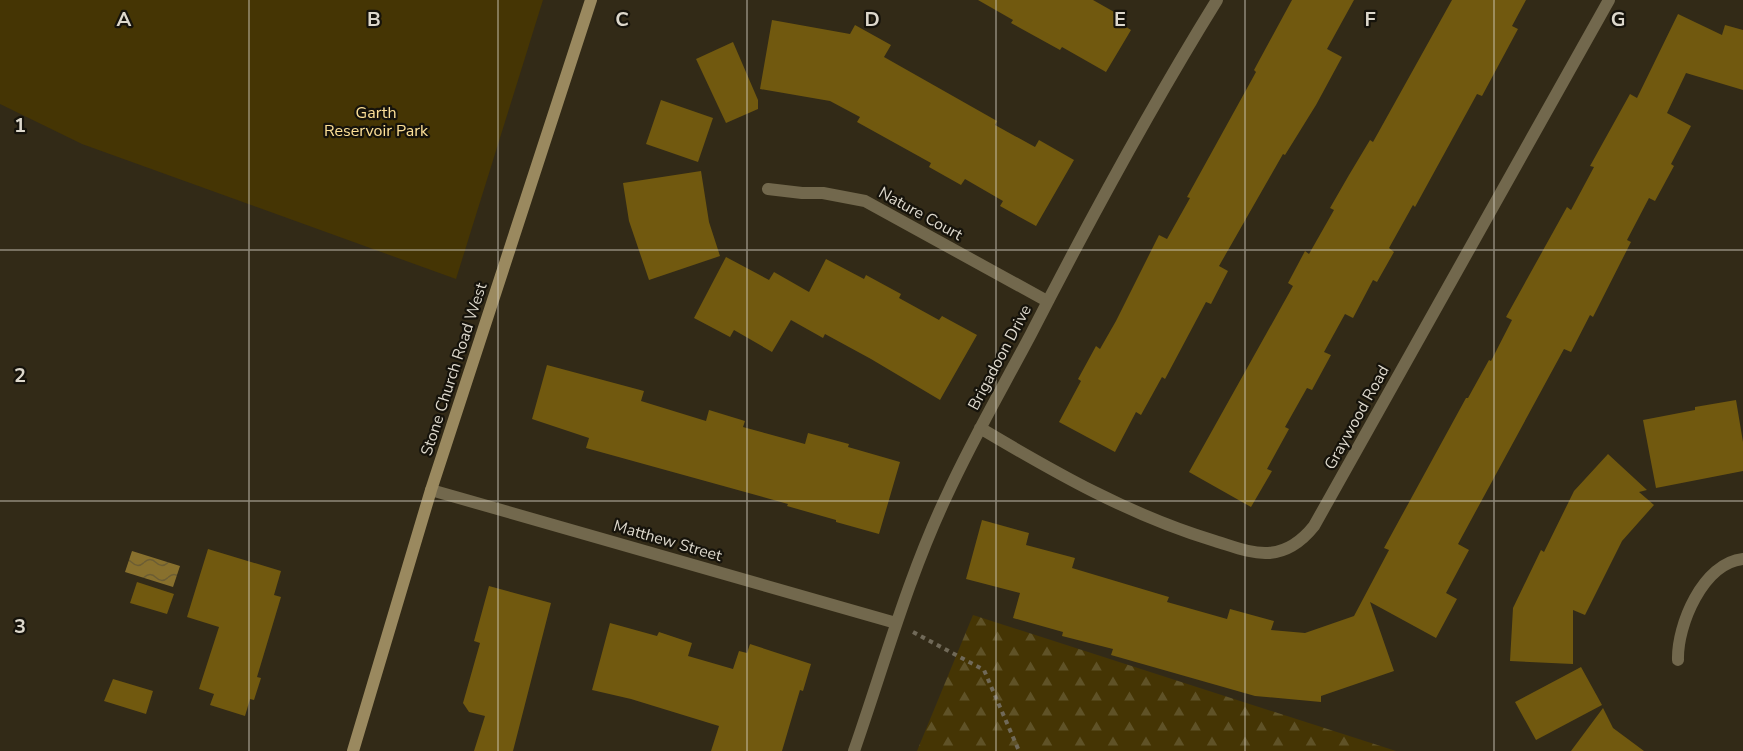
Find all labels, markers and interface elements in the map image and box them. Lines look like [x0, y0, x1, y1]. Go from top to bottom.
text: A [117, 6, 132, 33]
text: B [367, 6, 381, 33]
text: C [615, 6, 629, 33]
text: D [864, 6, 880, 33]
text: E [1114, 6, 1126, 33]
text: F [1364, 6, 1376, 33]
text: G [1611, 6, 1625, 33]
park label: Garth Reservoir Park [324, 102, 429, 142]
text: 1 [14, 112, 26, 139]
street label: Nature Court [875, 182, 967, 246]
street label: Stone Church Road West [416, 280, 492, 459]
street label: Brigadoon Drive [963, 301, 1037, 414]
street label: Graywood Road [1319, 361, 1395, 474]
text: 2 [14, 362, 26, 389]
street label: Matthew Street [611, 515, 725, 567]
text: 3 [14, 613, 26, 640]

